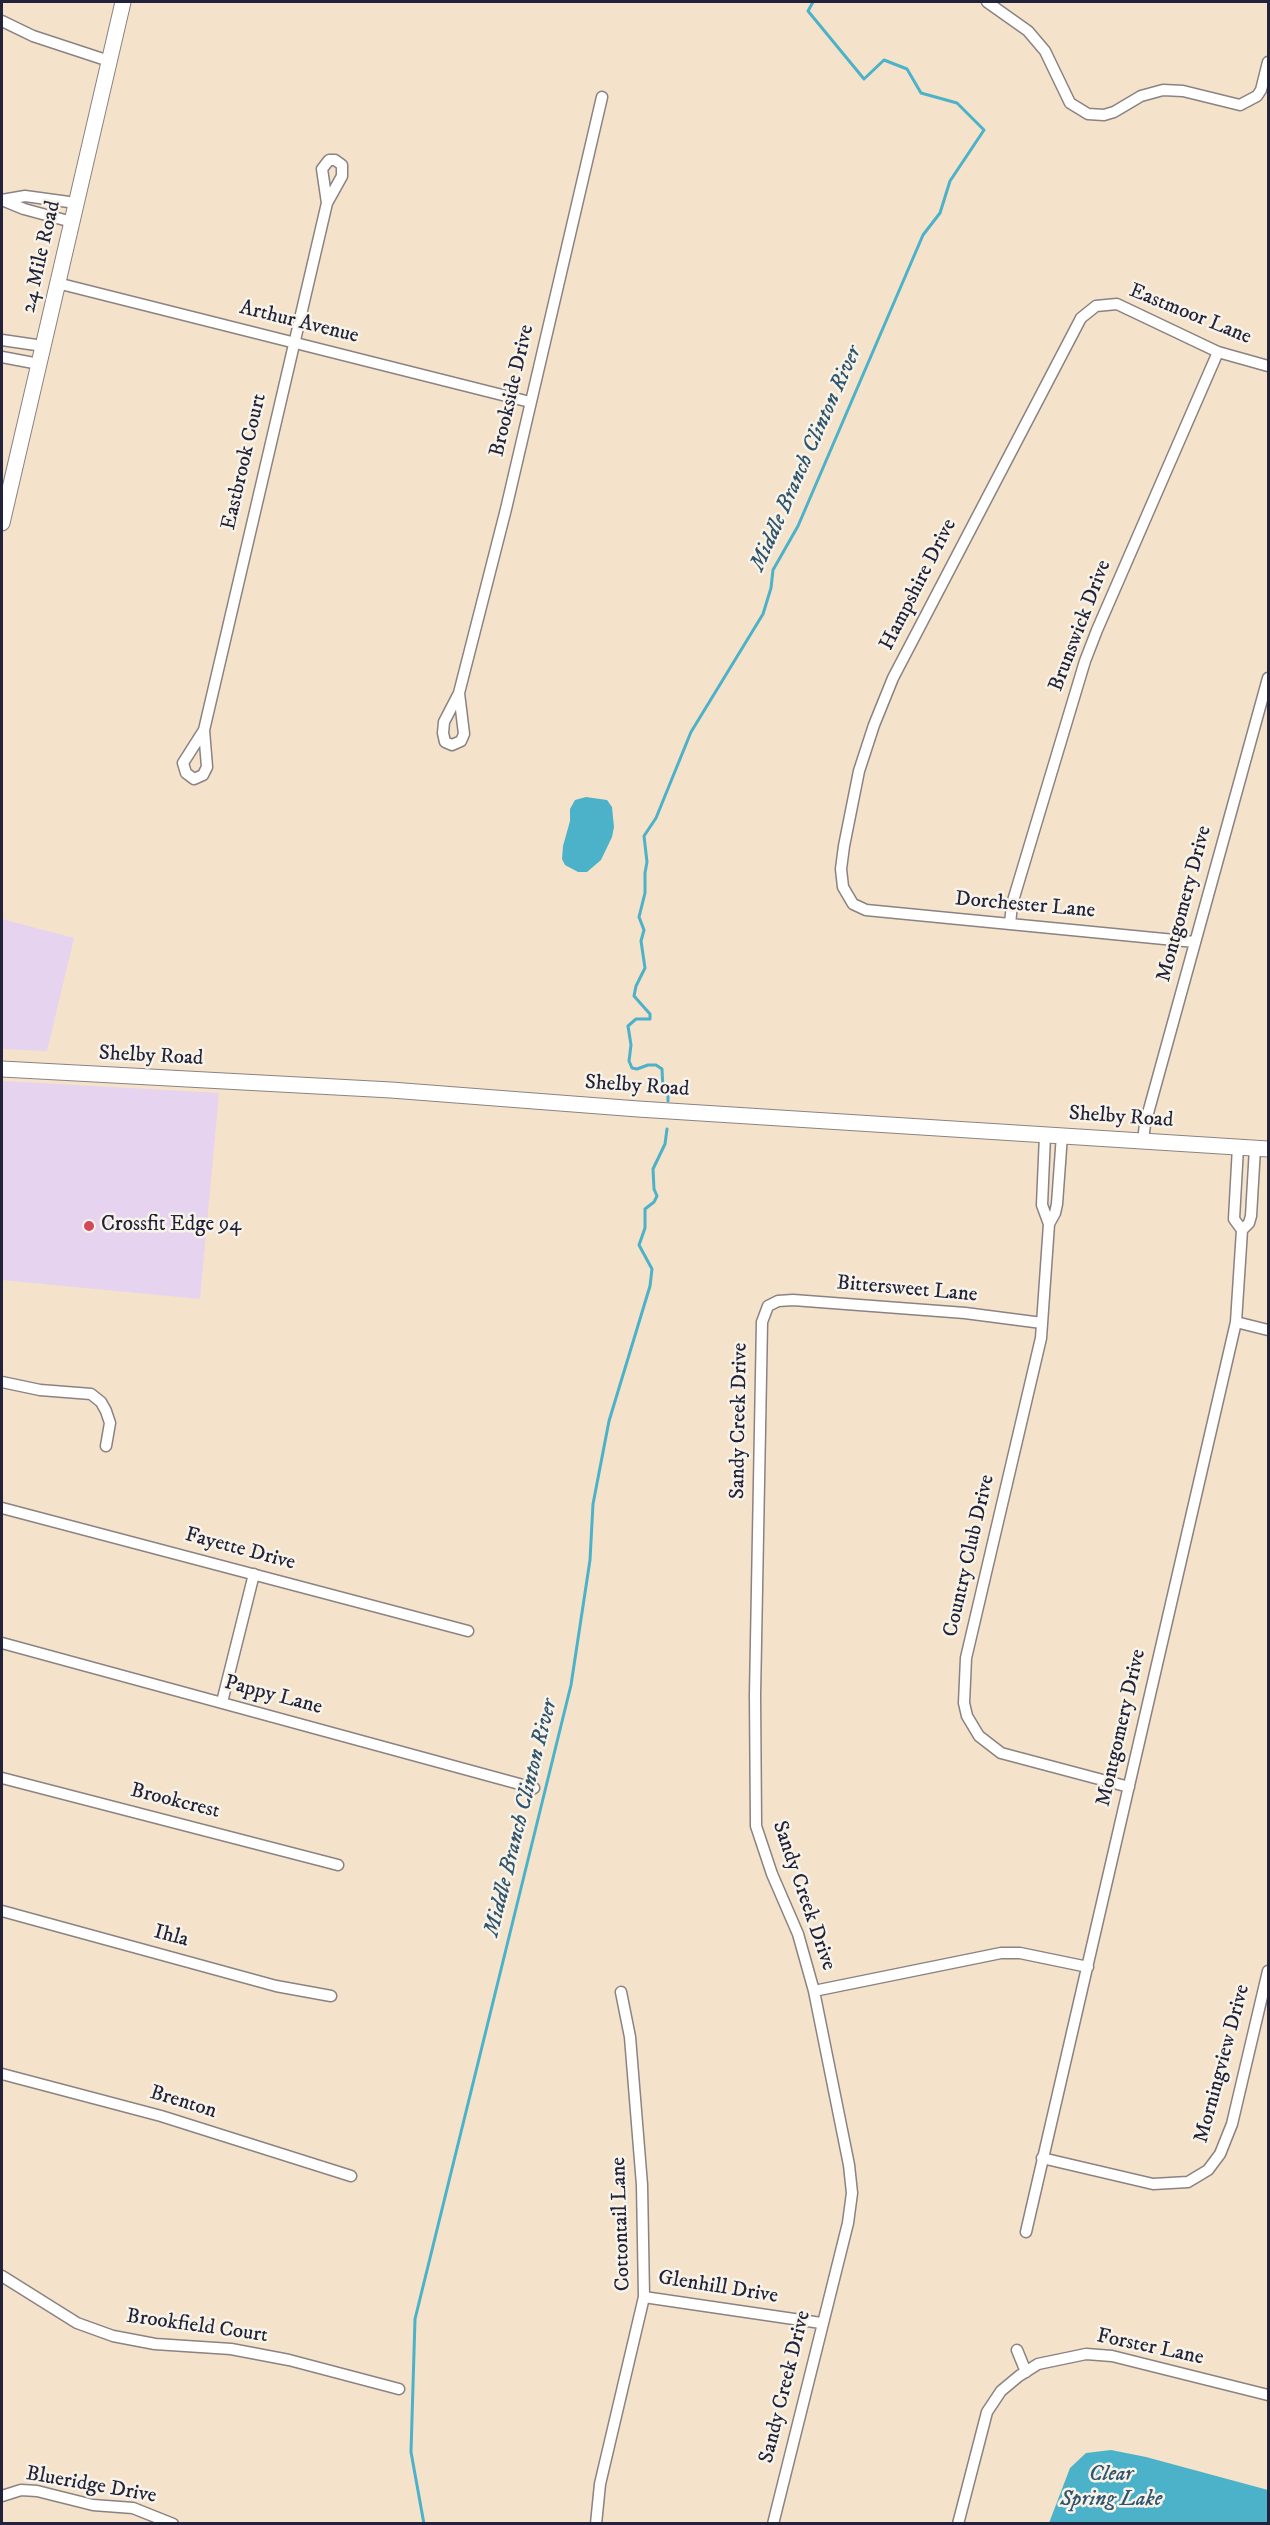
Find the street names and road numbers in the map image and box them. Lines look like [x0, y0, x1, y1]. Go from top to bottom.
street label: 24 Mile Road [17, 198, 67, 316]
street label: Eastmoor Lane [1125, 279, 1255, 351]
street label: Arthur Avenue [237, 296, 361, 350]
street label: Brookside Drive [486, 323, 540, 459]
street label: Eastbrook Court [217, 391, 273, 533]
street label: Hampshire Drive [875, 515, 963, 655]
street label: Brunswick Drive [1044, 557, 1118, 695]
street label: Montgomery Drive [1152, 823, 1218, 985]
street label: Dorchester Lane [954, 887, 1096, 925]
street label: Shelby Road [98, 1042, 204, 1072]
street label: Shelby Road [584, 1071, 690, 1103]
street label: Shelby Road [1068, 1102, 1174, 1134]
street label: Bittersweet Lane [836, 1271, 978, 1309]
street label: Sandy Creek Drive [726, 1343, 754, 1499]
street label: Country Club Drive [939, 1472, 1001, 1640]
street label: Fayette Drive [182, 1523, 298, 1577]
street label: Montgomery Drive [1092, 1647, 1152, 1809]
street label: Pappy Lane [221, 1671, 325, 1721]
street label: Brookcrest [128, 1779, 222, 1825]
street label: Sandy Creek Drive [766, 1818, 840, 1974]
street label: Ihla [151, 1920, 191, 1954]
street label: Morningview Drive [1190, 1982, 1256, 2146]
street label: Brenton [147, 2081, 219, 2125]
street label: Cottontail Lane [607, 2156, 637, 2292]
street label: Glenhill Drive [656, 2266, 780, 2310]
street label: Brookfield Court [125, 2305, 269, 2349]
street label: Sandy Creek Drive [755, 2308, 817, 2466]
street label: Forster Lane [1094, 2324, 1206, 2372]
street label: Blueridge Drive [24, 2462, 158, 2510]

